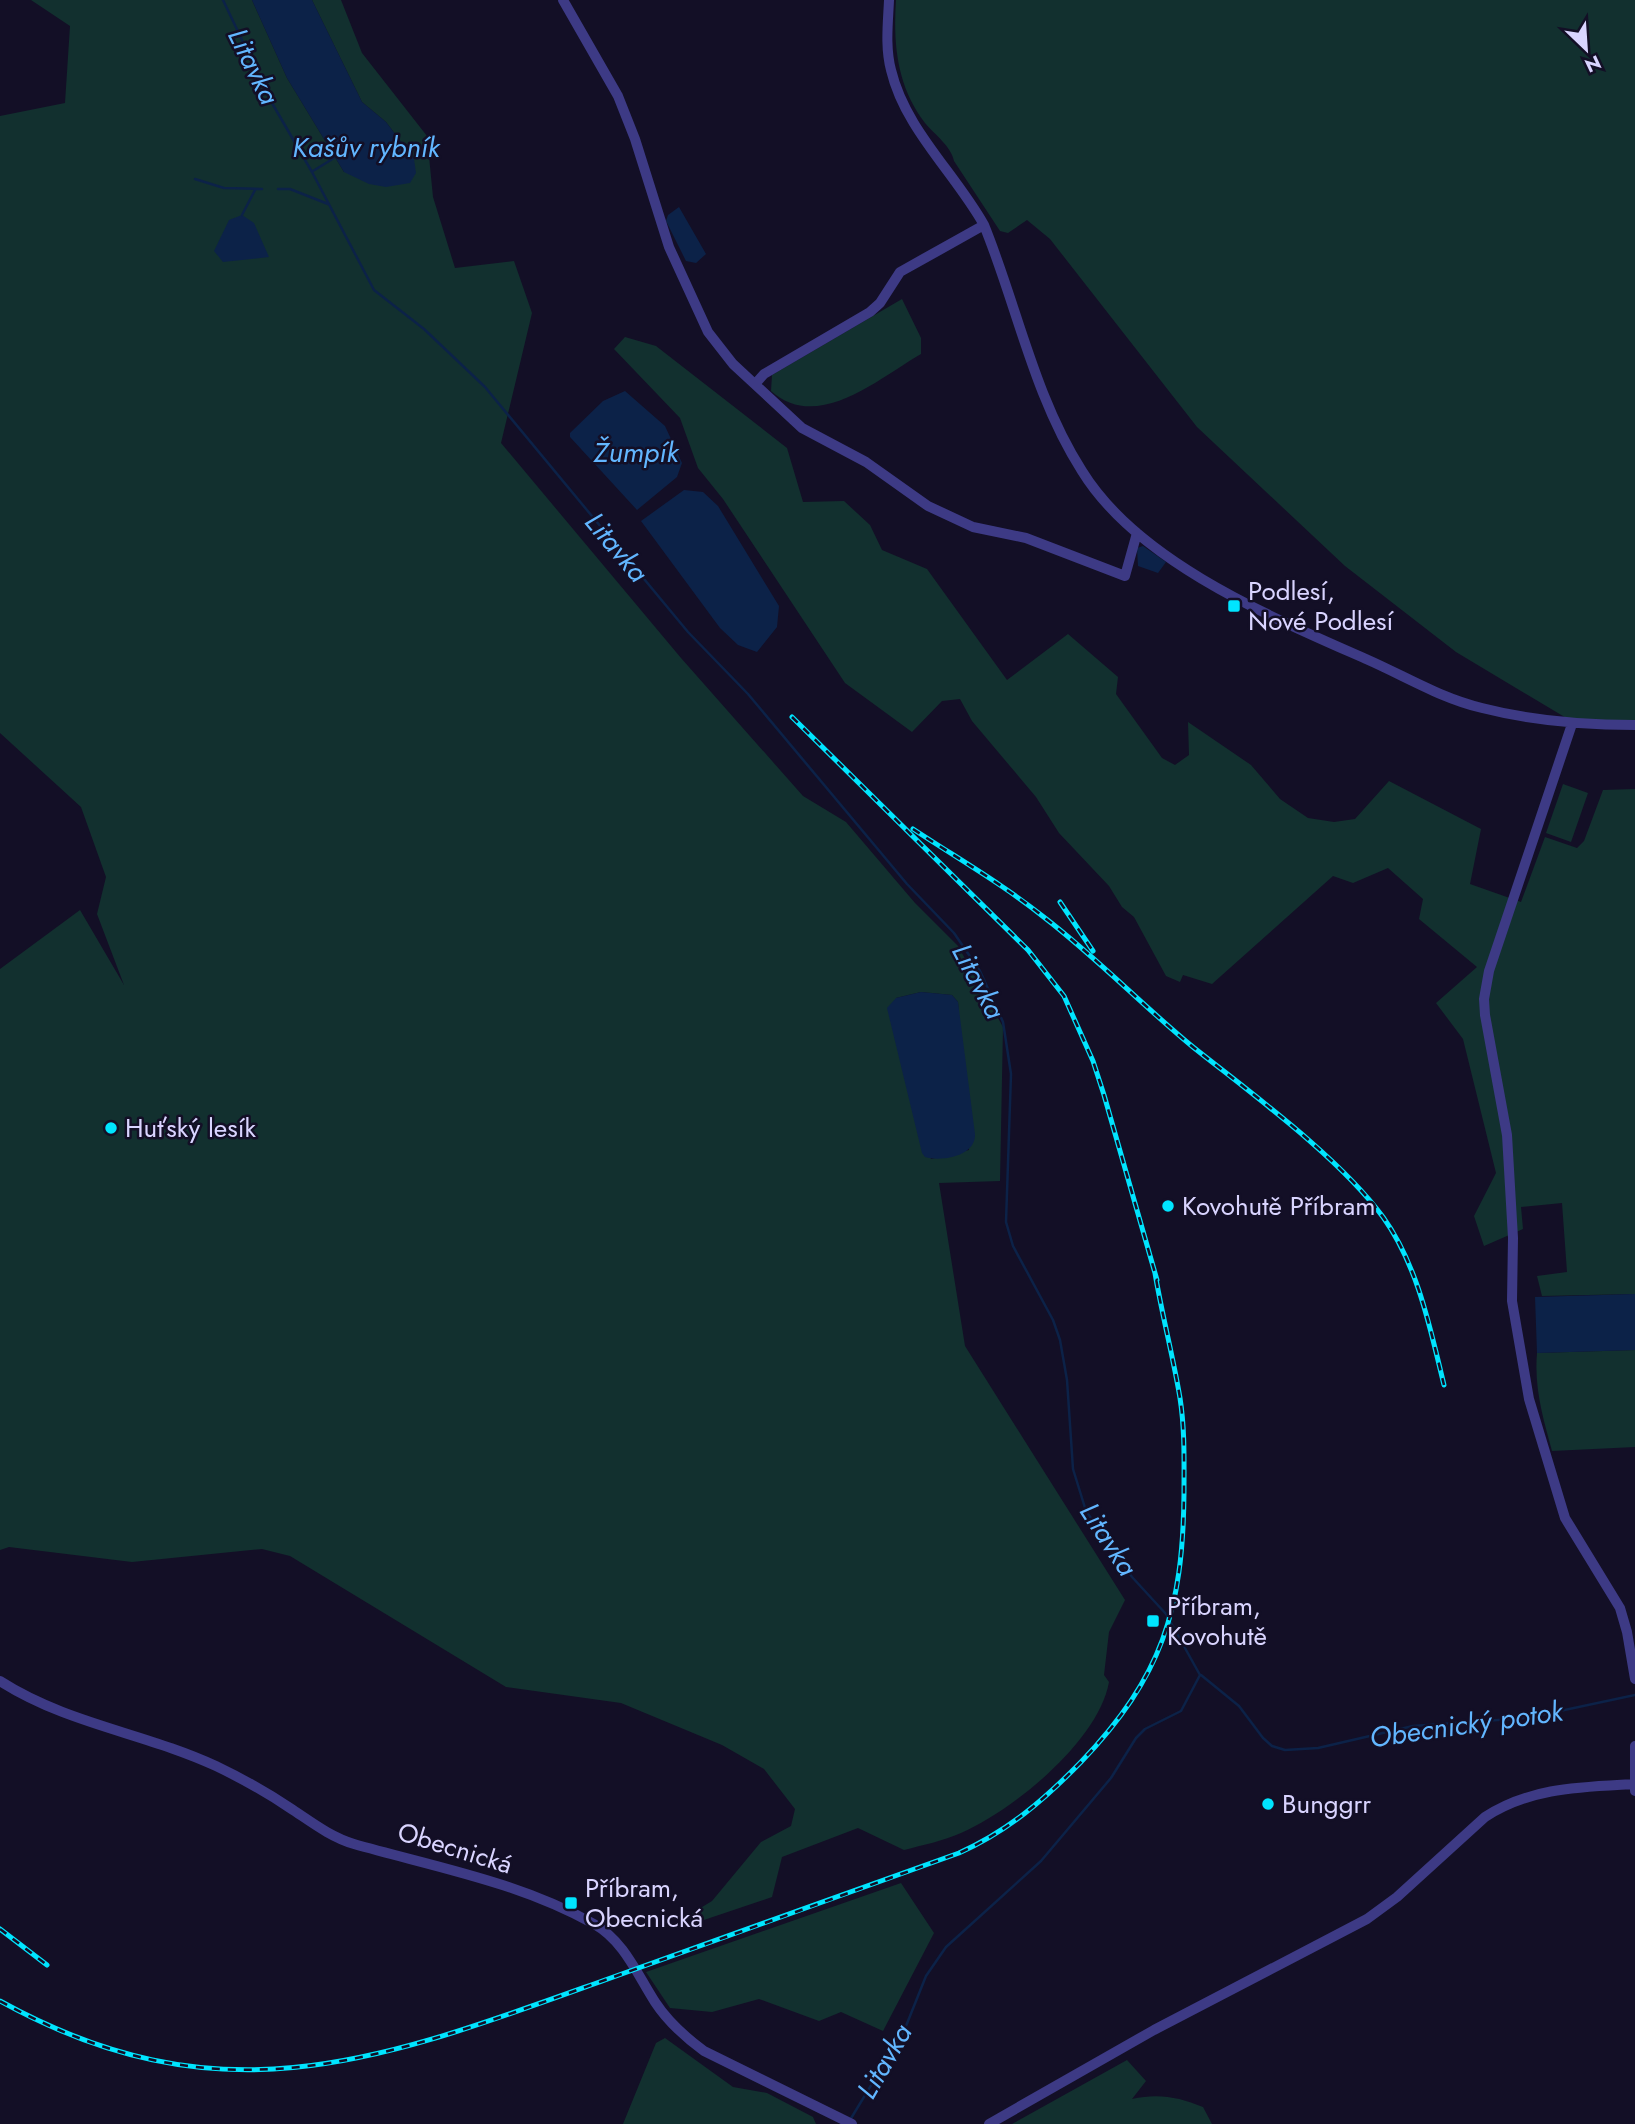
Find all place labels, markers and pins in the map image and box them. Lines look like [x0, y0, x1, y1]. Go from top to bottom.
place label: Podlesí, Nové Podlesí [1248, 572, 1395, 640]
marker: Podlesí, Nové Podlesí [1226, 598, 1242, 614]
place label: Huťský lesík [125, 1109, 256, 1147]
marker: Huťský lesík [103, 1120, 119, 1136]
place label: Kovohutě Příbram [1182, 1187, 1376, 1225]
marker: Kovohutě Příbram [1160, 1198, 1176, 1214]
place label: Příbram, Kovohutě [1167, 1587, 1267, 1655]
marker: Příbram, Kovohutě [1145, 1613, 1161, 1629]
place label: Bunggrr [1282, 1785, 1371, 1823]
marker: Bunggrr [1260, 1796, 1276, 1812]
place label: Příbram, Obecnická [585, 1869, 703, 1937]
marker: Příbram, Obecnická [563, 1895, 579, 1911]

